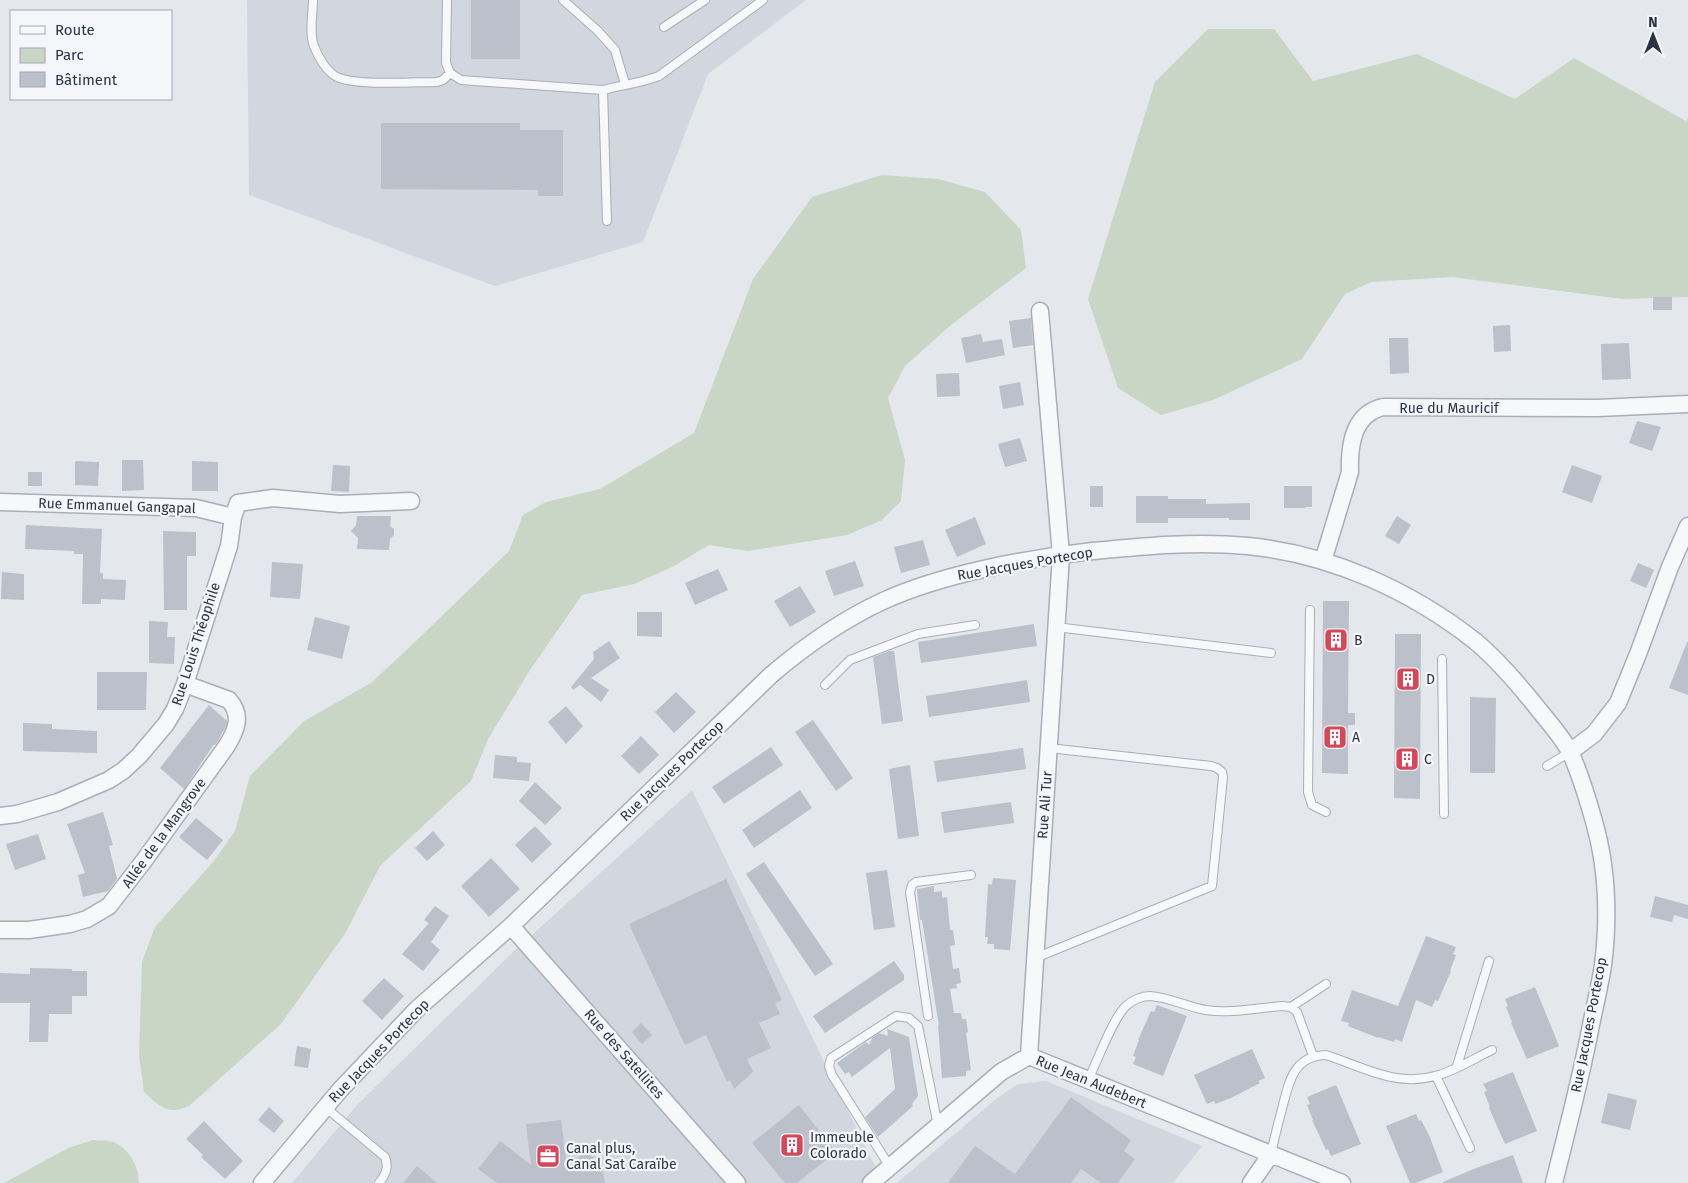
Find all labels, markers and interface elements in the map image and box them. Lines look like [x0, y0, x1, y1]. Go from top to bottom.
legend [10, 10, 172, 100]
north arrow [1628, 10, 1678, 60]
text: N [1648, 14, 1658, 31]
text: Route [55, 21, 95, 39]
text: Parc [55, 46, 84, 64]
text: Bâtiment [55, 71, 118, 89]
street label: Rue du Mauricif [1399, 400, 1500, 417]
street label: Rue Emmanuel Gangapal [38, 495, 196, 517]
street label: Rue Jacques Portecop [956, 544, 1094, 584]
street label: Rue Louis Théophile [168, 580, 224, 708]
building icon: B [1323, 627, 1349, 653]
place label: B [1354, 632, 1363, 649]
building icon: D [1395, 666, 1421, 692]
place label: D [1426, 671, 1435, 688]
street label: Rue Jacques Portecop [617, 717, 727, 825]
building icon: A [1322, 724, 1348, 750]
place label: A [1352, 729, 1360, 746]
building icon: C [1394, 746, 1420, 772]
place label: C [1424, 751, 1432, 768]
street label: Rue Ali Tur [1034, 770, 1056, 840]
street label: Allée de la Mangrove [118, 775, 210, 891]
street label: Rue Jacques Portecop [1568, 956, 1610, 1094]
street label: Rue Jacques Portecop [325, 996, 433, 1106]
street label: Rue des Satellites [580, 1006, 668, 1103]
street label: Rue Jean Audebert [1033, 1052, 1150, 1112]
place label: Immeuble Colorado [810, 1129, 874, 1162]
building icon: Immeuble Colorado [779, 1132, 805, 1158]
place label: Canal plus, Canal Sat Caraïbe [566, 1140, 677, 1173]
office icon: Canal plus, Canal Sat Caraïbe [535, 1143, 561, 1169]

